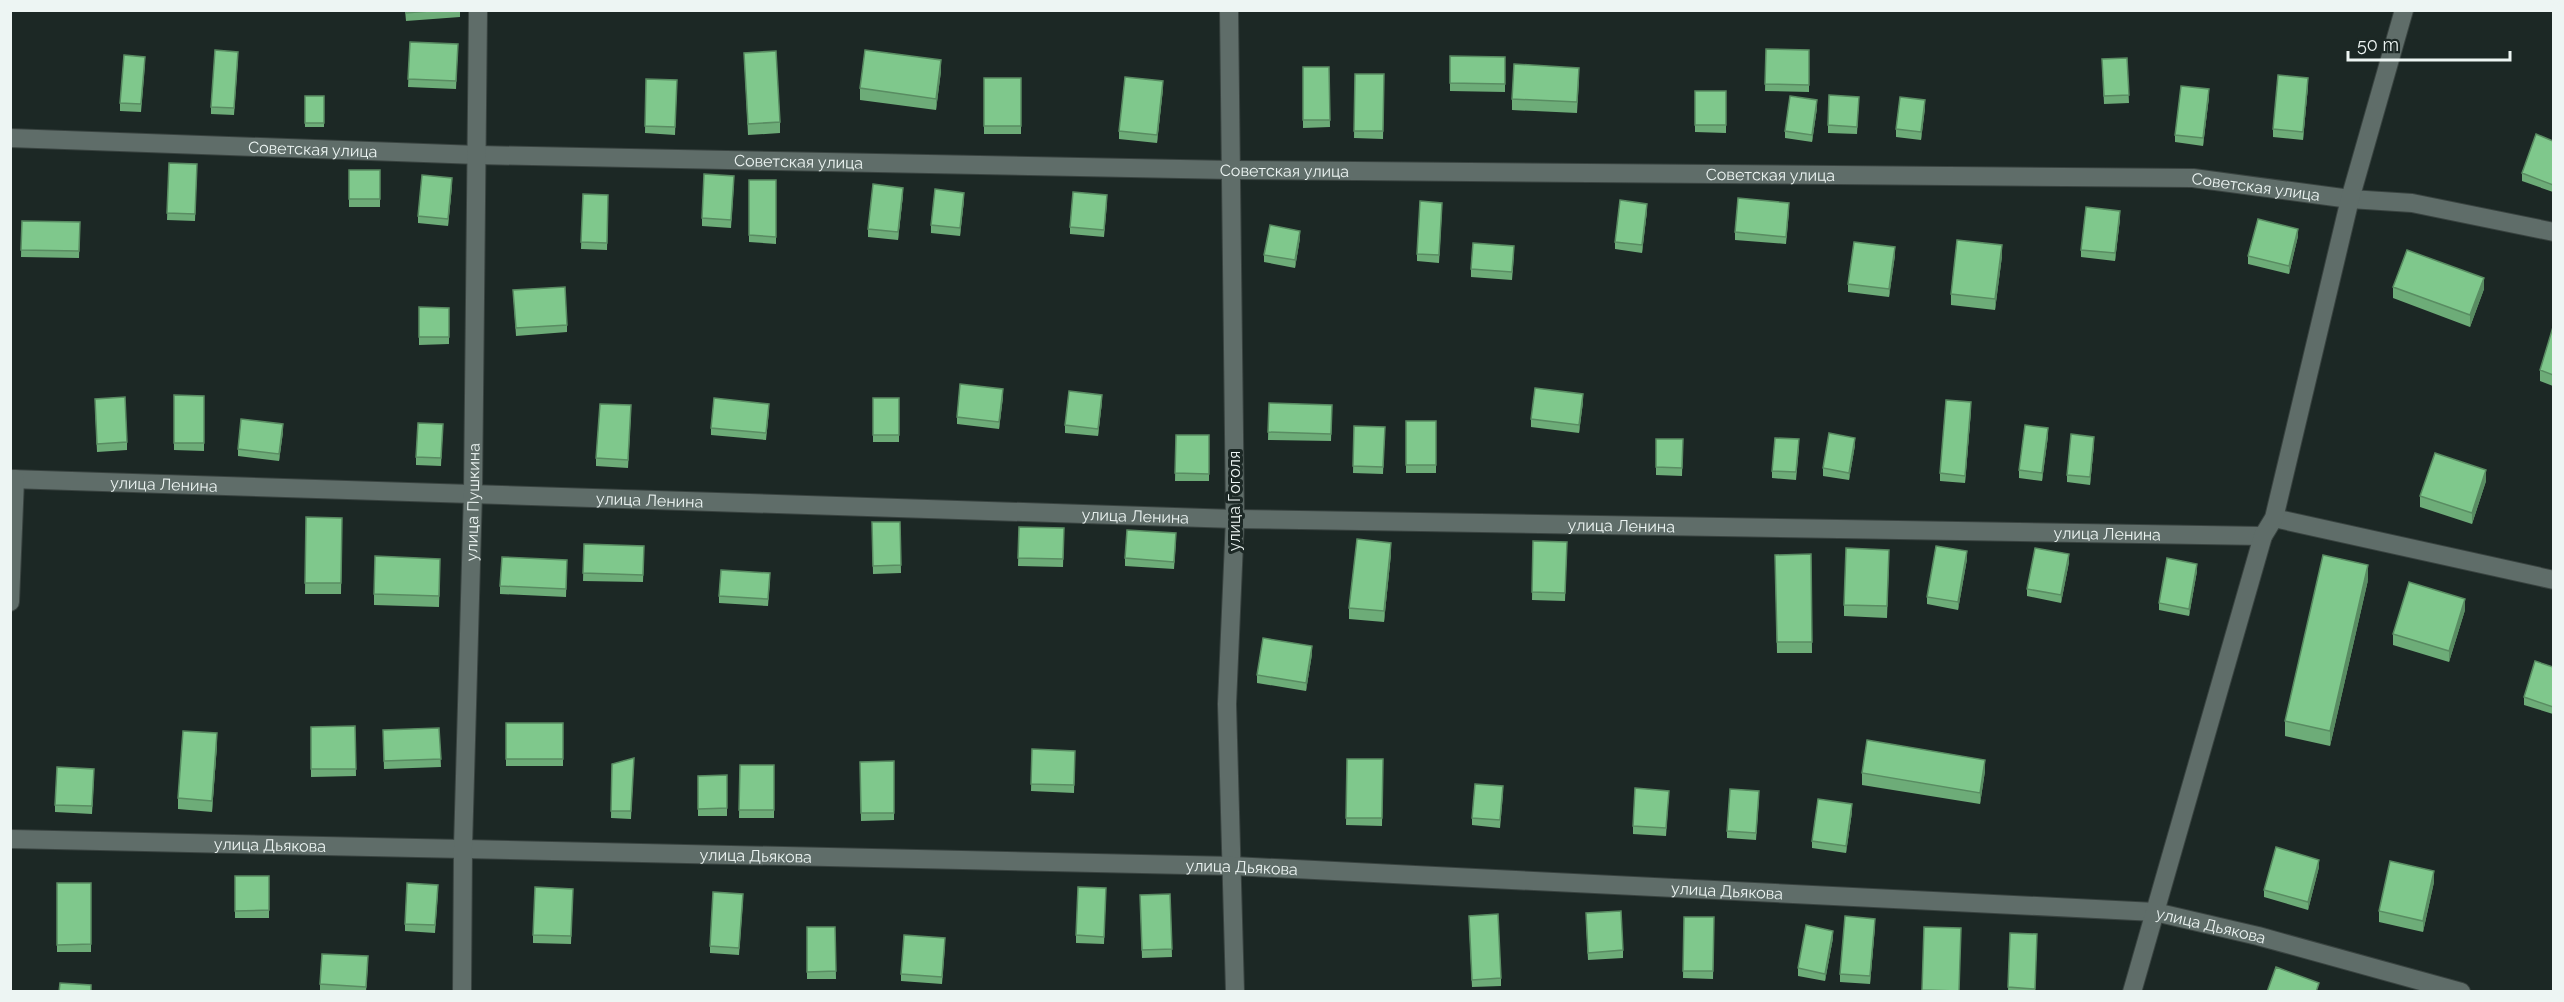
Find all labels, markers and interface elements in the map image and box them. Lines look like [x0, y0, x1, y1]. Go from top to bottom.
scale bar [2348, 24, 2510, 62]
text: 50 m [2357, 34, 2399, 55]
street label: Советская улица [248, 138, 378, 161]
street label: Советская улица [734, 151, 863, 173]
street label: Советская улица [1220, 161, 1349, 181]
street label: Советская улица [1706, 165, 1835, 185]
street label: Советская улица [2191, 169, 2321, 205]
street label: улица Пушкина [462, 443, 484, 562]
street label: улица Гоголя [1225, 451, 1244, 551]
street label: улица Ленина [110, 473, 218, 496]
street label: улица Ленина [596, 489, 704, 512]
street label: улица Ленина [1081, 505, 1189, 527]
street label: улица Ленина [1567, 516, 1675, 536]
street label: улица Ленина [2053, 524, 2161, 544]
street label: улица Дьякова [214, 835, 326, 856]
street label: улица Дьякова [700, 845, 812, 867]
street label: улица Дьякова [1185, 856, 1298, 879]
street label: улица Дьякова [1671, 879, 1784, 903]
street label: улица Дьякова [2154, 904, 2268, 948]

